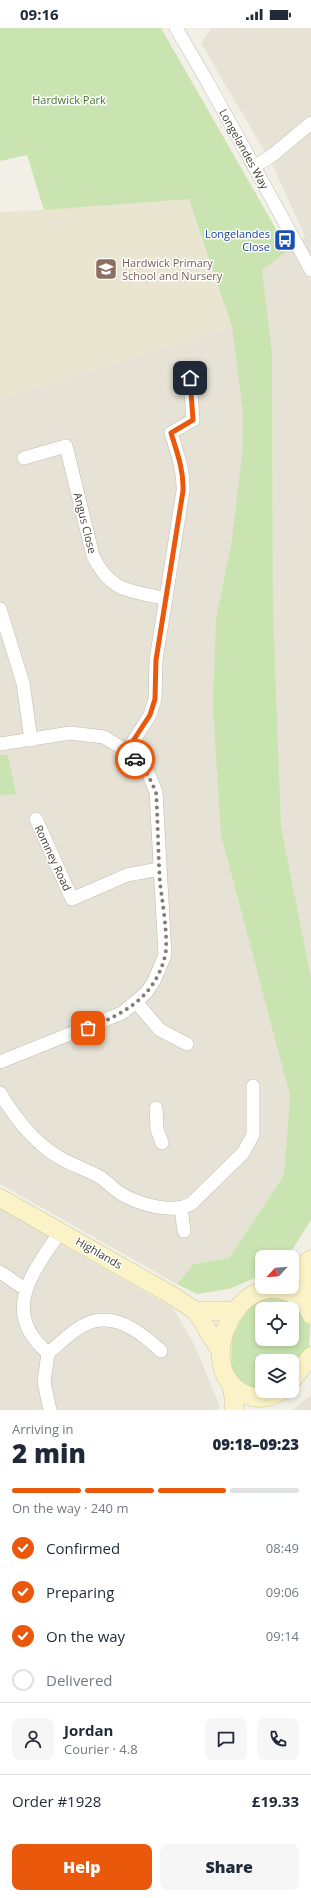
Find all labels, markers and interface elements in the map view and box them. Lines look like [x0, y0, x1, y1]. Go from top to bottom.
text: 09:16 [20, 4, 59, 24]
park label: Hardwick Park [32, 92, 106, 107]
street label: Longelandes Way [216, 106, 273, 192]
place label: Longelandes Close [205, 226, 270, 254]
bus stop icon: Longelandes Close [272, 227, 298, 253]
place label: Hardwick Primary School and Nursery [122, 255, 223, 283]
school or university icon: Hardwick Primary School and Nursery [93, 256, 119, 282]
pin [173, 361, 207, 395]
icon: home [179, 367, 201, 389]
street label: Angus Close [71, 491, 100, 555]
courier [115, 739, 155, 779]
icon: car [124, 748, 146, 770]
street label: Romney Road [32, 822, 75, 893]
pin [71, 1011, 105, 1045]
icon: bag [77, 1017, 99, 1039]
street label: Highlands [73, 1233, 125, 1272]
north arrow [255, 1250, 299, 1294]
map controls [255, 1250, 299, 1398]
button: locate [255, 1302, 299, 1346]
button: layers [255, 1354, 299, 1398]
text: Arriving in [12, 1420, 74, 1438]
text: 09:18–09:23 [213, 1434, 299, 1454]
text: 2 min [12, 1435, 86, 1471]
text: On the way · 240 m [12, 1499, 128, 1517]
icon: check [12, 1537, 34, 1559]
text: Confirmed [46, 1538, 120, 1558]
text: 08:49 [266, 1539, 299, 1557]
icon: check [12, 1581, 34, 1603]
text: Preparing [46, 1582, 114, 1602]
text: 09:06 [266, 1583, 299, 1601]
icon: check [12, 1625, 34, 1647]
text: On the way [46, 1626, 125, 1646]
text: 09:14 [266, 1627, 299, 1645]
text: Delivered [46, 1670, 113, 1690]
button: person [12, 1718, 54, 1760]
button: chat [205, 1718, 247, 1760]
button: phone [257, 1718, 299, 1760]
text: Jordan [64, 1720, 113, 1740]
text: Courier · 4.8 [64, 1740, 138, 1758]
text: Order #1928 [12, 1791, 101, 1811]
text: £19.33 [252, 1791, 299, 1811]
button: Help [12, 1844, 152, 1890]
button: Share [160, 1844, 299, 1890]

